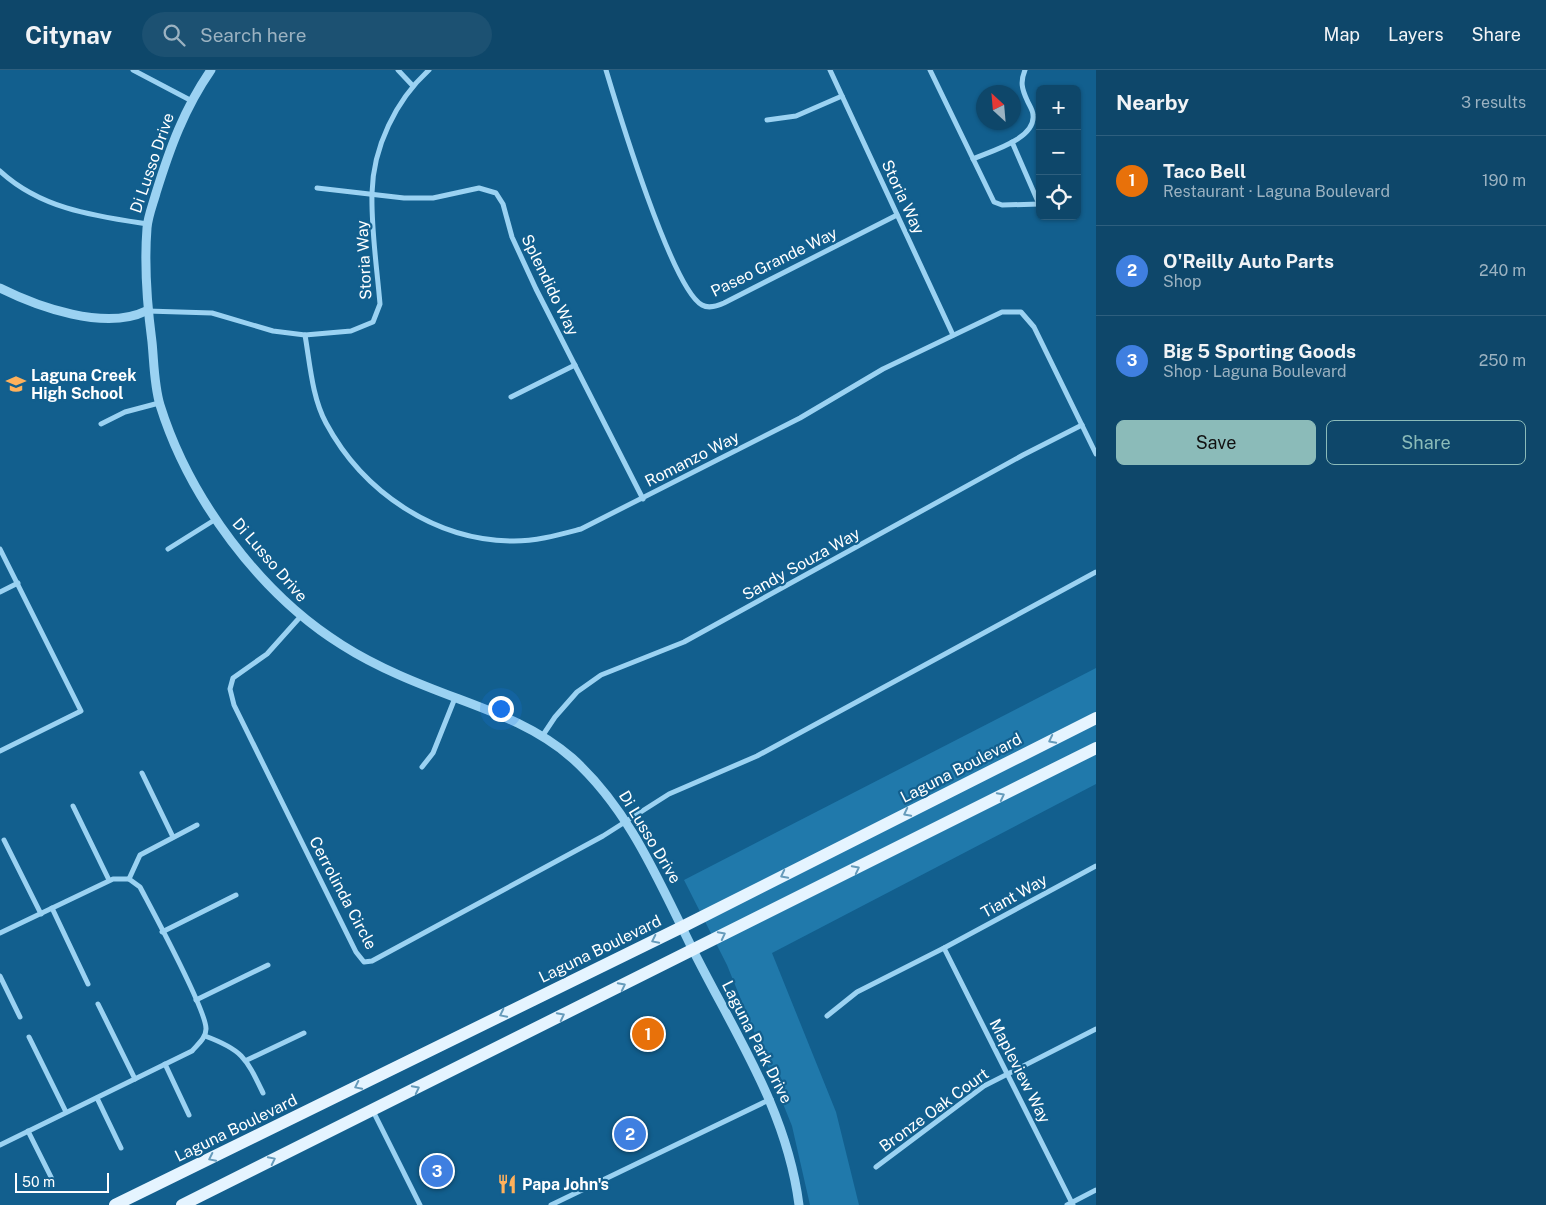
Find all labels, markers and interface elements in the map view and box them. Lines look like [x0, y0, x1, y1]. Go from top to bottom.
search box [142, 12, 492, 57]
text: Citynav [25, 21, 112, 49]
icon: search [160, 21, 188, 49]
text: Search here [200, 24, 307, 46]
text: Map [1324, 24, 1360, 45]
text: Layers [1388, 24, 1444, 45]
text: Share [1472, 24, 1521, 45]
north arrow [976, 85, 1021, 130]
map controls [1036, 85, 1081, 220]
button: + [1036, 85, 1081, 130]
text: Nearby [1116, 90, 1189, 115]
text: 3 results [1461, 93, 1526, 112]
street label: Di Lusso Drive [126, 110, 178, 216]
button: − [1036, 130, 1081, 175]
street label: Storia Way [878, 157, 929, 238]
text: Taco Bell [1163, 160, 1246, 182]
text: 1 [1129, 171, 1135, 190]
text: 190 m [1482, 171, 1526, 190]
button: locate [1036, 175, 1081, 220]
text: Restaurant · Laguna Boulevard [1163, 182, 1390, 201]
street label: Storia Way [352, 219, 376, 300]
street label: Paseo Grande Way [708, 223, 841, 301]
street label: Splendido Way [517, 231, 583, 339]
text: O'Reilly Auto Parts [1163, 250, 1334, 272]
text: 2 [1127, 261, 1137, 280]
text: 240 m [1479, 261, 1526, 280]
text: Shop [1163, 272, 1202, 291]
text: Big 5 Sporting Goods [1163, 340, 1356, 362]
text: 3 [1127, 351, 1137, 370]
text: 250 m [1479, 351, 1526, 370]
text: Shop · Laguna Boulevard [1163, 362, 1347, 381]
place label: Laguna Creek High School [31, 366, 137, 403]
school or university icon: Laguna Creek High School [5, 373, 27, 395]
button: Save [1116, 420, 1316, 465]
button: Share [1326, 420, 1526, 465]
street label: Romanzo Way [642, 427, 743, 491]
street label: Di Lusso Drive [228, 514, 312, 606]
street label: Sandy Souza Way [739, 524, 864, 604]
your location [488, 696, 514, 722]
street label: Laguna Boulevard [897, 729, 1025, 807]
one-way arrow [1049, 734, 1058, 744]
street label: Di Lusso Drive [615, 787, 685, 887]
one-way arrow [996, 792, 1005, 802]
one-way arrow [904, 807, 913, 817]
street label: Cerrolinda Circle [305, 833, 381, 953]
one-way arrow [851, 864, 860, 875]
one-way arrow [780, 869, 789, 879]
street label: Tiant Way [978, 870, 1051, 922]
street label: Laguna Boulevard [536, 911, 664, 987]
one-way arrow [717, 931, 726, 941]
one-way arrow [651, 934, 660, 944]
street label: Laguna Park Drive [718, 977, 796, 1107]
one-way arrow [617, 982, 626, 992]
one-way arrow [500, 1008, 509, 1018]
one-way arrow [556, 1012, 565, 1022]
pin: 1 [632, 1015, 664, 1053]
street label: Mapleview Way [986, 1016, 1055, 1127]
street label: Bronze Oak Court [876, 1064, 992, 1156]
one-way arrow [354, 1080, 363, 1090]
one-way arrow [411, 1085, 420, 1095]
street label: Laguna Boulevard [172, 1090, 300, 1166]
pin: 2 [614, 1115, 646, 1153]
one-way arrow [208, 1151, 217, 1162]
pin: 3 [421, 1152, 453, 1190]
one-way arrow [267, 1156, 276, 1166]
scale bar [15, 1170, 109, 1193]
restaurant icon: Papa John's [496, 1173, 518, 1195]
text: 50 m [22, 1174, 55, 1190]
place label: Papa John's [522, 1175, 609, 1194]

